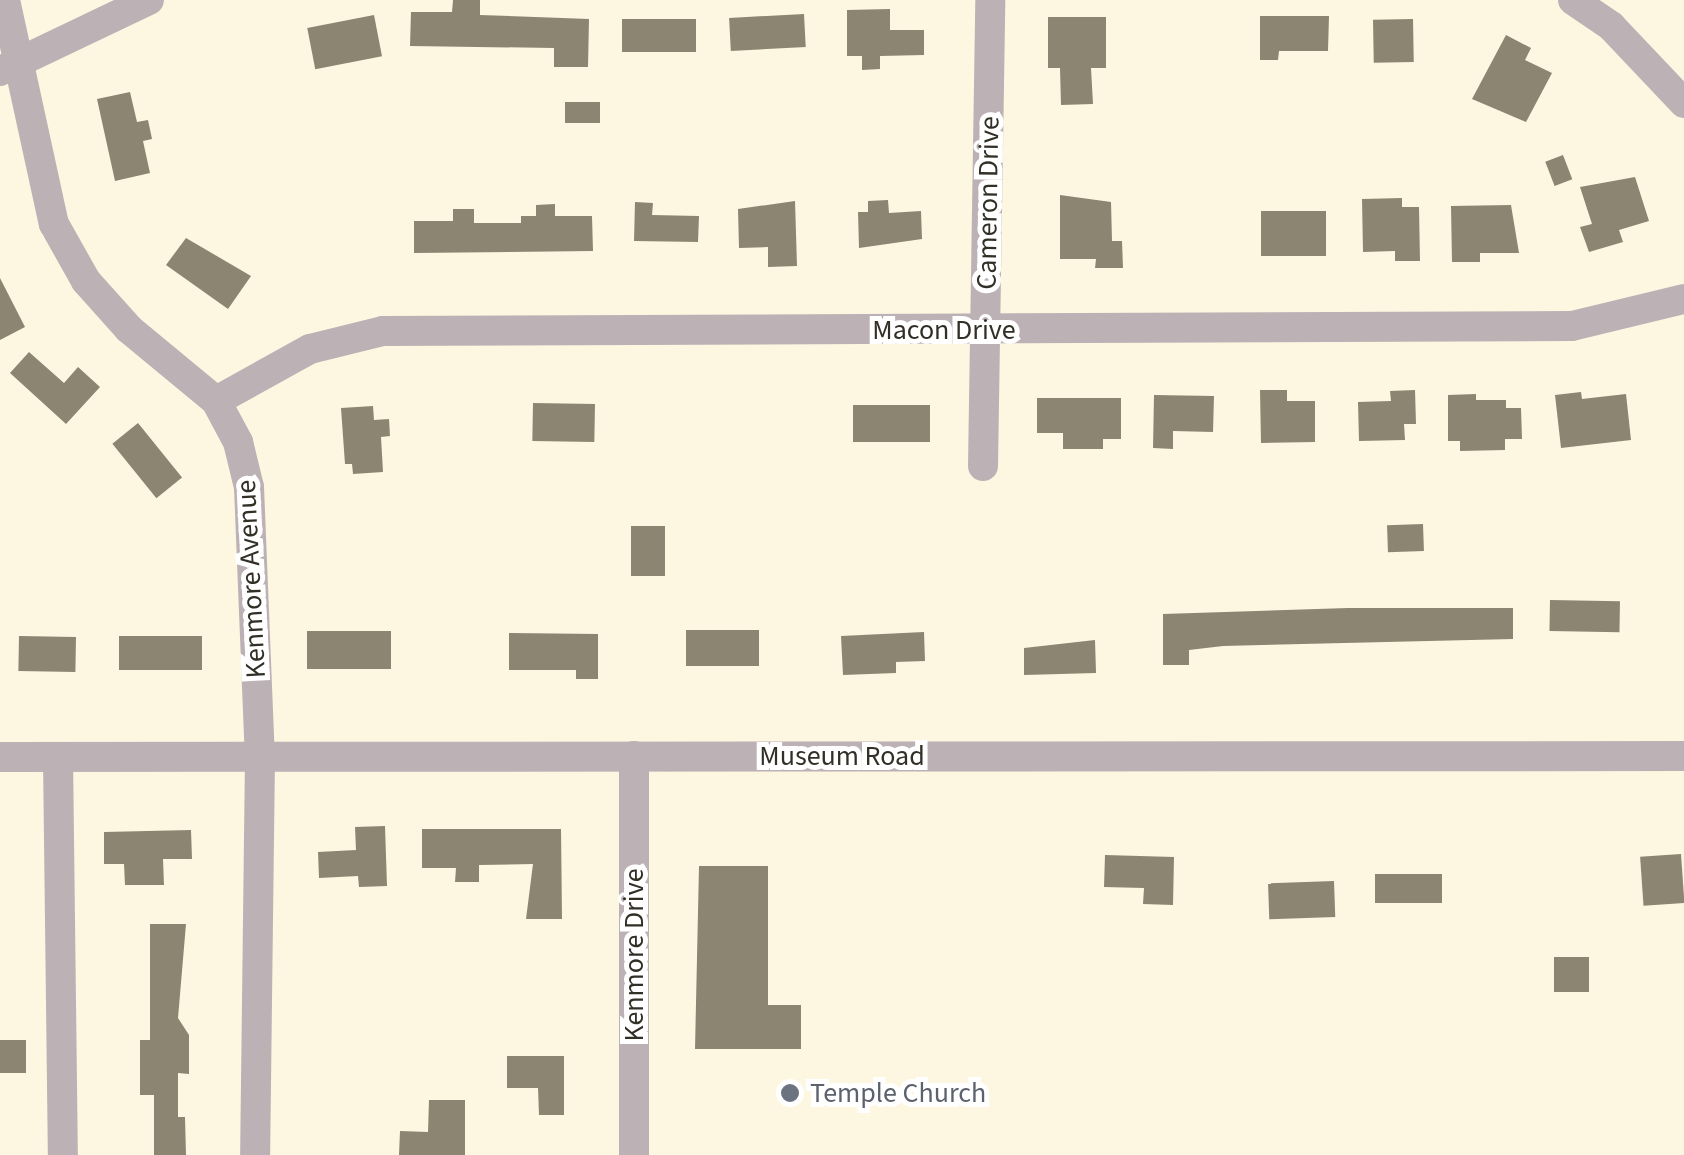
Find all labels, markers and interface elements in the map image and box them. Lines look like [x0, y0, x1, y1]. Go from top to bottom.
street label: Cameron Drive [970, 116, 1006, 290]
street label: Macon Drive [872, 313, 1016, 347]
street label: Kenmore Avenue [229, 479, 273, 679]
street label: Museum Road [759, 739, 925, 773]
street label: Kenmore Drive [617, 868, 651, 1042]
place label: Temple Church [810, 1076, 986, 1110]
marker: Temple Church [779, 1082, 801, 1104]

